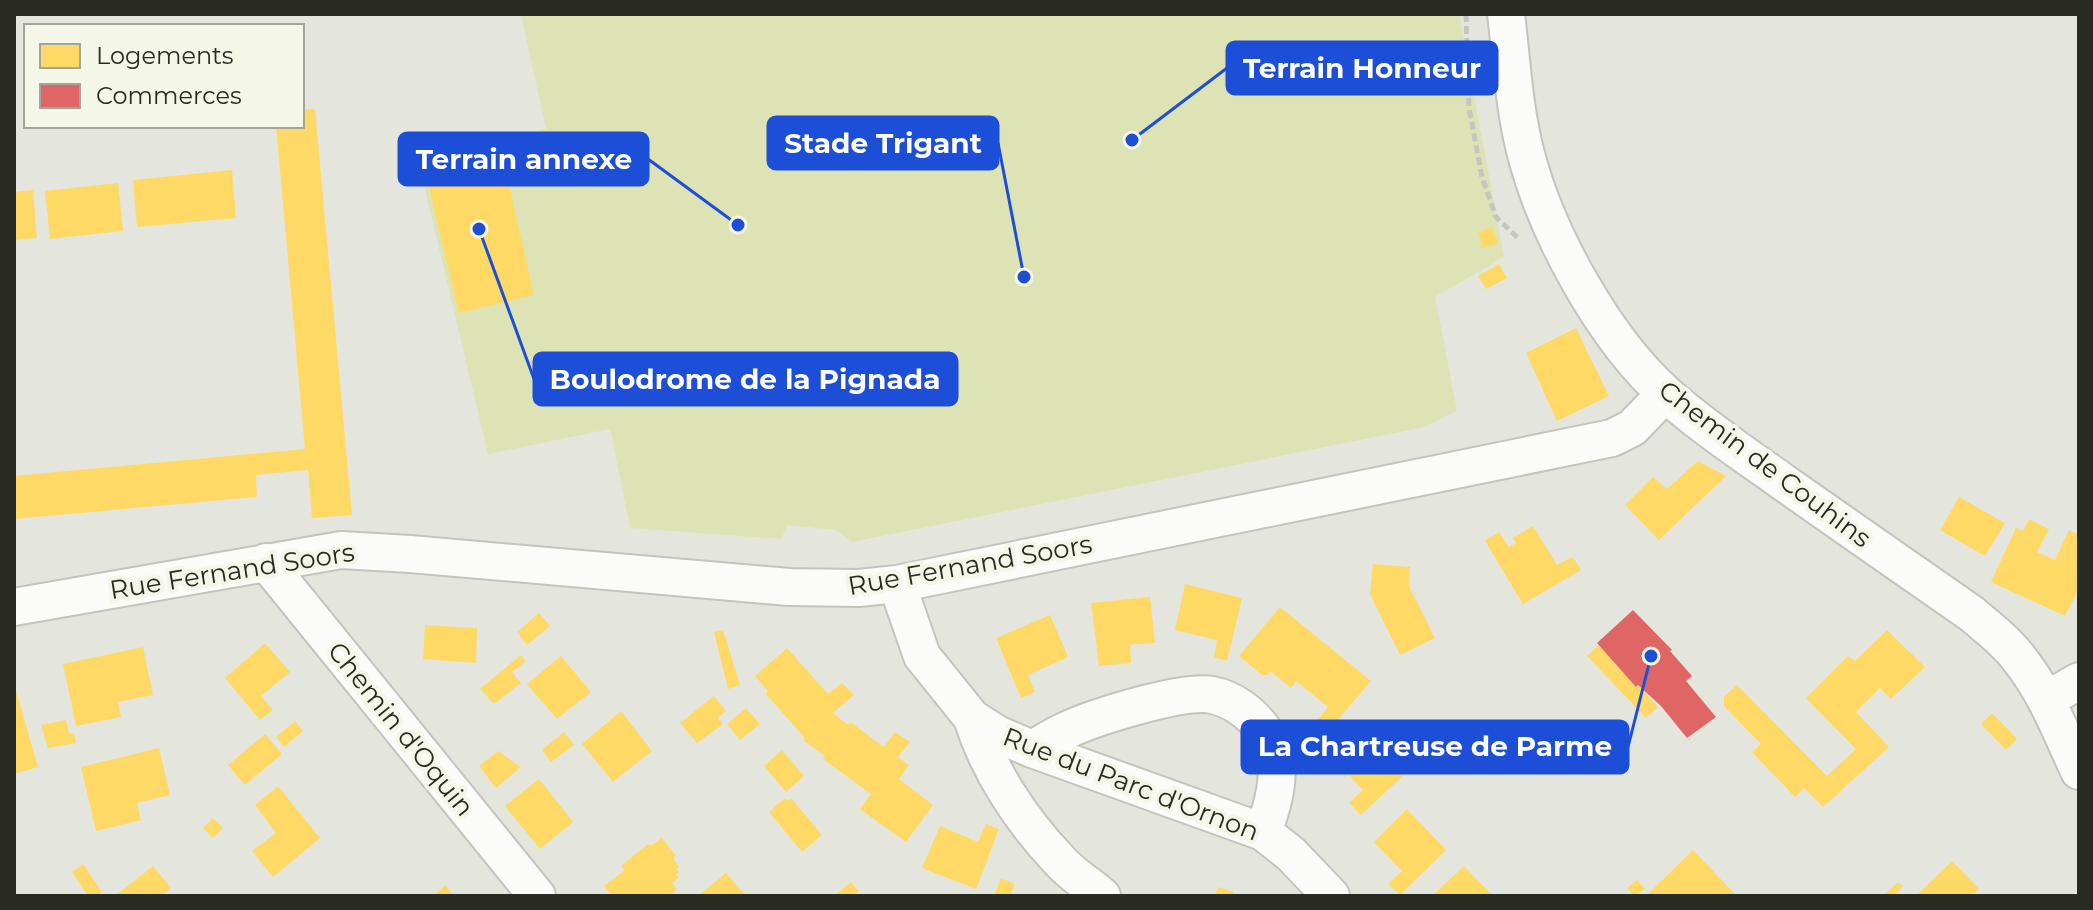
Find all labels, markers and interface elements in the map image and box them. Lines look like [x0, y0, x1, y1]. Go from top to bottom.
legend [24, 24, 304, 128]
text: Logements [96, 41, 234, 70]
callout: Terrain Honneur [1227, 42, 1497, 94]
text: Terrain Honneur [1243, 51, 1481, 85]
text: Commerces [96, 81, 242, 110]
callout: Stade Trigant [768, 117, 998, 169]
text: Stade Trigant [784, 126, 982, 160]
callout: Terrain annexe [399, 133, 648, 185]
text: Terrain annexe [416, 142, 632, 176]
callout: Boulodrome de la Pignada [534, 353, 957, 405]
text: Boulodrome de la Pignada [550, 362, 940, 396]
street label: Chemin de Couhins [1653, 374, 1877, 554]
street label: Rue Fernand Soors [845, 528, 1095, 602]
street label: Rue Fernand Soors [107, 536, 357, 606]
street label: Chemin d'Oquin [321, 636, 481, 822]
street label: Rue du Parc d'Ornon [998, 720, 1264, 848]
callout: La Chartreuse de Parme [1242, 721, 1628, 773]
text: La Chartreuse de Parme [1258, 729, 1612, 763]

